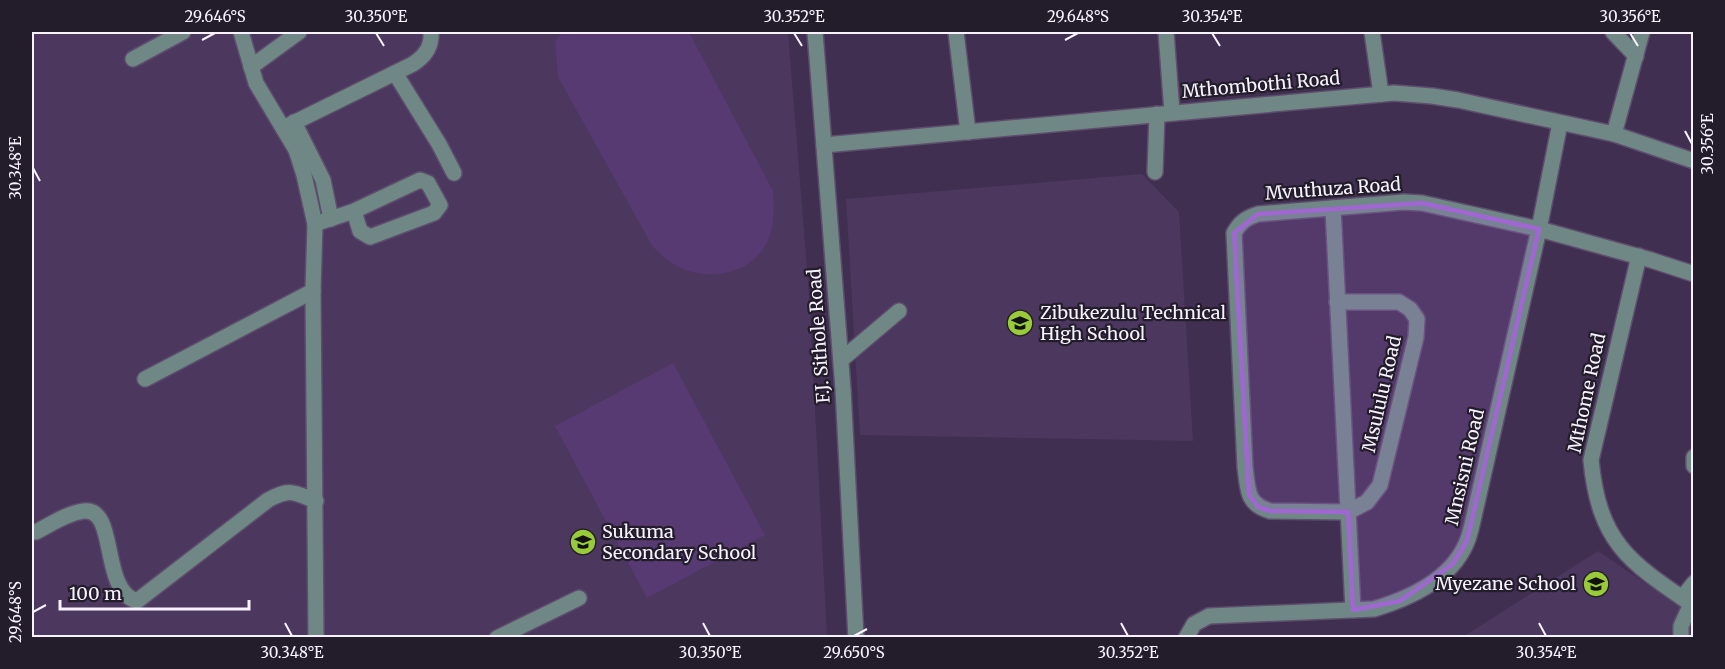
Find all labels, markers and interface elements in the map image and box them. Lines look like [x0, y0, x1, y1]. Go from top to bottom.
text: 29.646°S [184, 7, 246, 26]
text: 30.350°E [345, 7, 408, 26]
text: 30.352°E [763, 7, 825, 26]
text: 29.648°S [1047, 7, 1109, 26]
text: 30.354°E [1182, 7, 1243, 26]
text: 30.356°E [1600, 7, 1661, 26]
street label: Mthombothi Road [1181, 66, 1341, 103]
text: 30.356°E [1698, 113, 1717, 174]
text: 30.348°E [6, 136, 25, 200]
street label: Mvuthuza Road [1264, 172, 1402, 205]
street label: F.J. Sithole Road [802, 268, 835, 404]
place label: Zibukezulu Technical High School [1040, 301, 1226, 345]
school or university icon: Zibukezulu Technical High School [1005, 308, 1035, 338]
street label: Mthome Road [1563, 331, 1610, 455]
street label: Msululu Road [1357, 333, 1406, 454]
street label: Mnsisni Road [1440, 406, 1489, 527]
place label: Sukuma Secondary School [602, 520, 757, 564]
school or university icon: Sukuma Secondary School [568, 527, 598, 557]
school or university icon: Myezane School [1581, 569, 1611, 599]
place label: Myezane School [1435, 572, 1576, 595]
scale bar [60, 573, 249, 611]
text: 29.648°S [6, 581, 25, 643]
text: 100 m [69, 582, 122, 605]
text: 30.348°E [260, 643, 324, 662]
text: 30.350°E [679, 643, 742, 662]
text: 29.650°S [823, 643, 885, 662]
text: 30.352°E [1097, 643, 1159, 662]
text: 30.354°E [1516, 643, 1577, 662]

